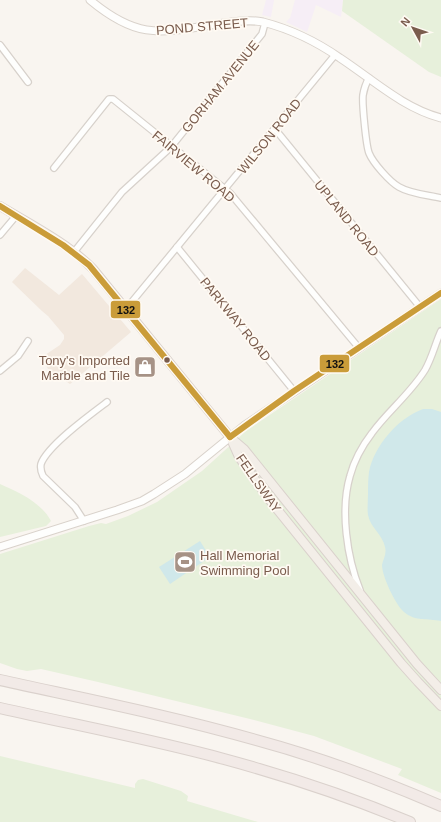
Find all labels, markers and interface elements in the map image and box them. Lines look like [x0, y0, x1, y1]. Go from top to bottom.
north arrow [393, 8, 433, 48]
street label: POND STREET [155, 15, 249, 38]
text: N [398, 15, 413, 28]
street label: GORHAM AVENUE [179, 37, 262, 135]
street label: WILSON ROAD [234, 96, 304, 177]
street label: FAIRVIEW ROAD [149, 128, 238, 205]
street label: UPLAND ROAD [311, 177, 382, 260]
street label: PARKWAY ROAD [197, 274, 274, 364]
line badge: 132 [110, 300, 141, 319]
text: 132 [117, 304, 135, 316]
place label: Tony's Imported Marble and Tile [39, 353, 130, 383]
shop icon: Tony's Imported Marble and Tile [132, 354, 158, 380]
line badge: 132 [319, 354, 350, 373]
unlabelled marker [162, 355, 172, 365]
text: 132 [326, 358, 344, 370]
street label: FELLSWAY [233, 451, 284, 516]
place label: Hall Memorial Swimming Pool [200, 548, 290, 578]
sports icon: Hall Memorial Swimming Pool [172, 549, 198, 575]

